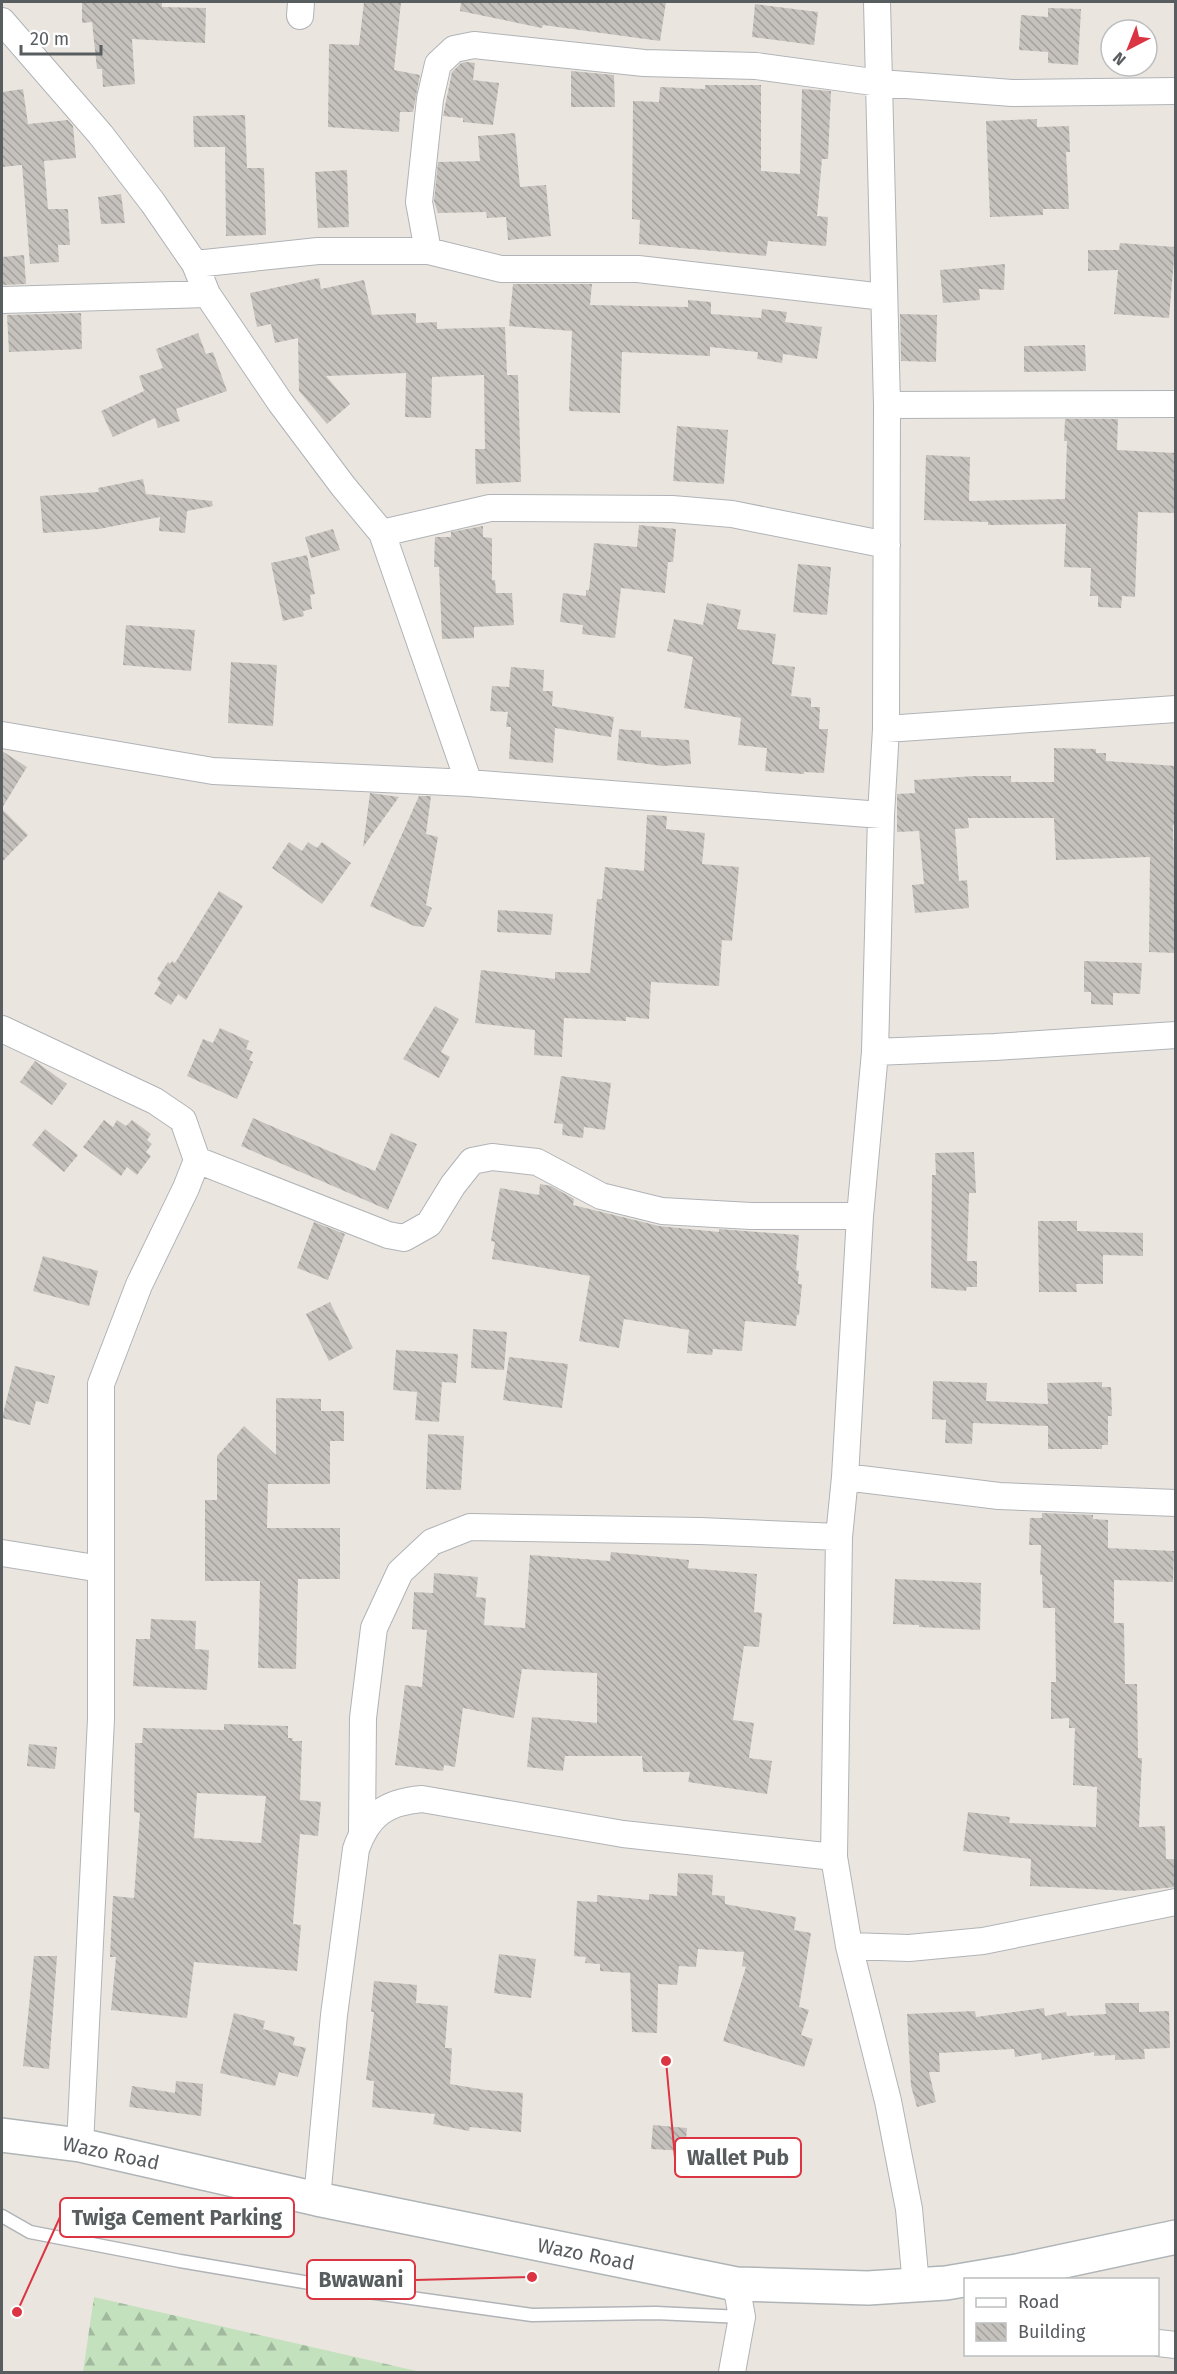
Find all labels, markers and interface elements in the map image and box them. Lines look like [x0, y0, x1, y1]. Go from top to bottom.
scale bar [21, 18, 100, 56]
north arrow [1099, 18, 1159, 78]
text: 20 m [30, 28, 69, 50]
text: N [1109, 48, 1130, 69]
street label: Wazo Road [60, 2131, 162, 2175]
callout: Wallet Pub [675, 2138, 801, 2177]
text: Wallet Pub [687, 2145, 789, 2171]
callout: Twiga Cement Parking [60, 2198, 294, 2237]
text: Twiga Cement Parking [72, 2205, 283, 2231]
street label: Wazo Road [535, 2233, 637, 2275]
callout: Bwawani [307, 2260, 415, 2299]
text: Bwawani [319, 2267, 403, 2293]
legend [964, 2278, 1159, 2356]
text: Road [1018, 2291, 1060, 2313]
text: Building [1018, 2321, 1086, 2343]

